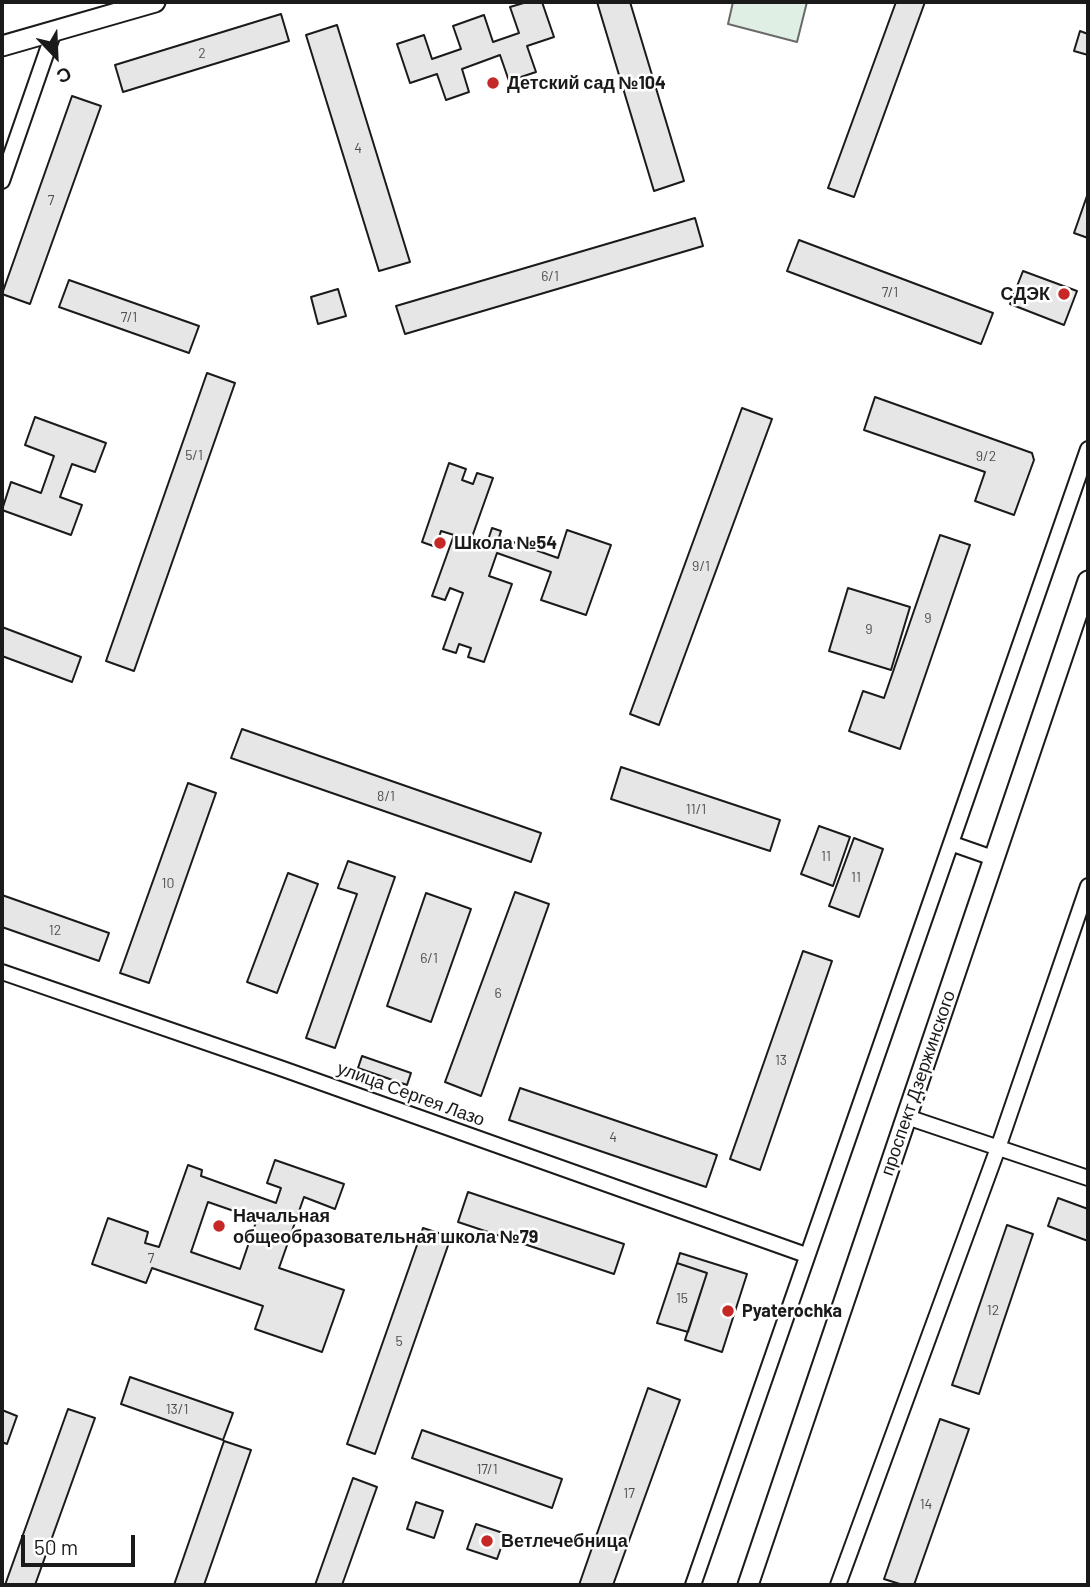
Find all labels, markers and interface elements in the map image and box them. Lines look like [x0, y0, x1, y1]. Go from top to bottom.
north arrow [21, 21, 91, 91]
house number: 2 [198, 45, 206, 61]
text: С [54, 63, 75, 89]
place label: Детский сад №104 [507, 72, 666, 94]
marker: Детский сад №104 [485, 75, 501, 91]
house number: 4 [354, 140, 362, 156]
house number: 7 [48, 192, 54, 208]
house number: 6/1 [541, 268, 559, 284]
place label: СДЭК [1001, 283, 1050, 305]
house number: 7/1 [882, 284, 898, 300]
marker: СДЭК [1056, 286, 1072, 302]
house number: 7/1 [121, 309, 137, 325]
house number: 5/1 [185, 447, 203, 463]
house number: 9/2 [976, 448, 996, 464]
place label: Школа №54 [454, 532, 557, 554]
marker: Школа №54 [432, 535, 448, 551]
house number: 9/1 [692, 558, 710, 574]
house number: 9 [924, 610, 932, 626]
house number: 9 [865, 621, 873, 637]
house number: 8/1 [377, 788, 395, 804]
house number: 11/1 [686, 801, 706, 817]
house number: 11 [821, 848, 831, 864]
house number: 11 [851, 869, 861, 885]
house number: 10 [162, 875, 174, 891]
house number: 12 [49, 922, 61, 938]
house number: 6/1 [420, 950, 438, 966]
house number: 6 [494, 985, 502, 1001]
street label: проспект Дзержинского [876, 987, 960, 1179]
house number: 13 [775, 1052, 787, 1068]
street label: улица Сергея Лазо [334, 1057, 488, 1131]
house number: 4 [609, 1129, 617, 1145]
place label: Начальная общеобразовательная школа №79 [233, 1205, 538, 1248]
marker: Начальная общеобразовательная школа №79 [211, 1218, 227, 1234]
house number: 7 [148, 1250, 154, 1266]
house number: 15 [676, 1290, 688, 1306]
place label: Pyaterochka [742, 1300, 842, 1322]
house number: 12 [987, 1302, 999, 1318]
marker: Pyaterochka [720, 1303, 736, 1319]
house number: 5 [395, 1333, 403, 1349]
house number: 13/1 [166, 1401, 188, 1417]
house number: 17/1 [476, 1461, 498, 1477]
house number: 17 [623, 1485, 635, 1501]
house number: 14 [920, 1496, 932, 1512]
scale bar [24, 1520, 138, 1564]
place label: Ветлечебница [501, 1530, 628, 1552]
marker: Ветлечебница [479, 1533, 495, 1549]
text: 50 m [34, 1534, 78, 1559]

